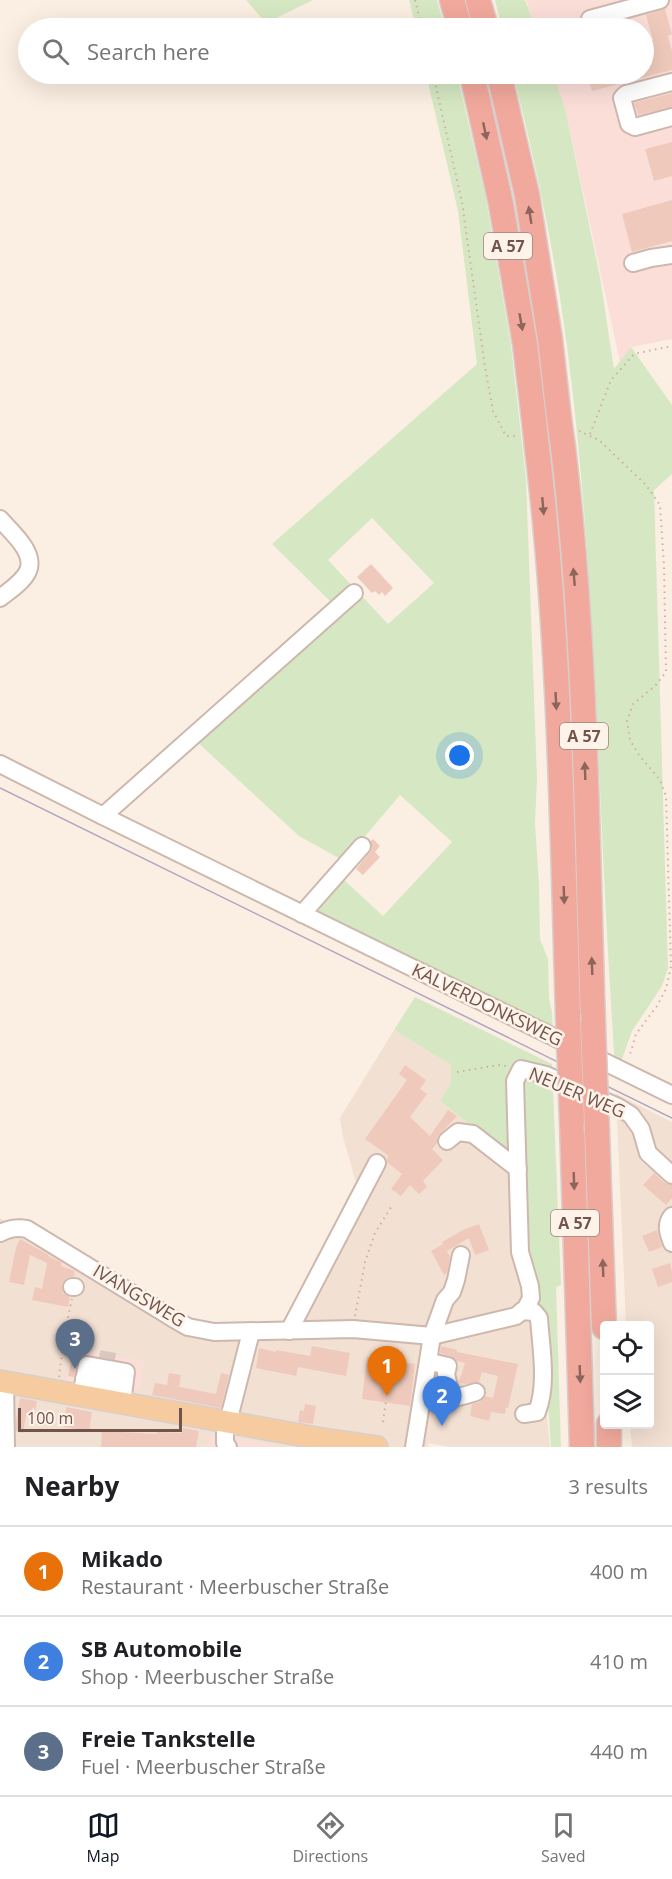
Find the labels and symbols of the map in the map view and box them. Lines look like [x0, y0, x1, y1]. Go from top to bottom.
one-way arrow [481, 121, 490, 140]
one-way arrow [526, 205, 535, 224]
road number: A 57 [484, 233, 532, 259]
one-way arrow [517, 313, 526, 332]
one-way arrow [538, 497, 548, 516]
one-way arrow [569, 567, 579, 586]
one-way arrow [552, 691, 561, 710]
road number: A 57 [560, 723, 608, 749]
your location [445, 741, 474, 770]
one-way arrow [581, 762, 590, 781]
one-way arrow [560, 886, 569, 905]
street label: KALVERDONKSWEG [408, 957, 567, 1051]
one-way arrow [587, 957, 596, 976]
street label: NEUER WEG [526, 1061, 629, 1123]
one-way arrow [569, 1171, 578, 1190]
road number: A 57 [551, 1210, 599, 1236]
street label: IVANGSWEG [89, 1258, 190, 1332]
one-way arrow [598, 1259, 607, 1278]
pin: 3 [56, 1320, 94, 1369]
pin: 1 [368, 1346, 406, 1396]
one-way arrow [575, 1365, 584, 1384]
pin: 2 [422, 1376, 462, 1426]
scale bar [18, 1405, 182, 1432]

